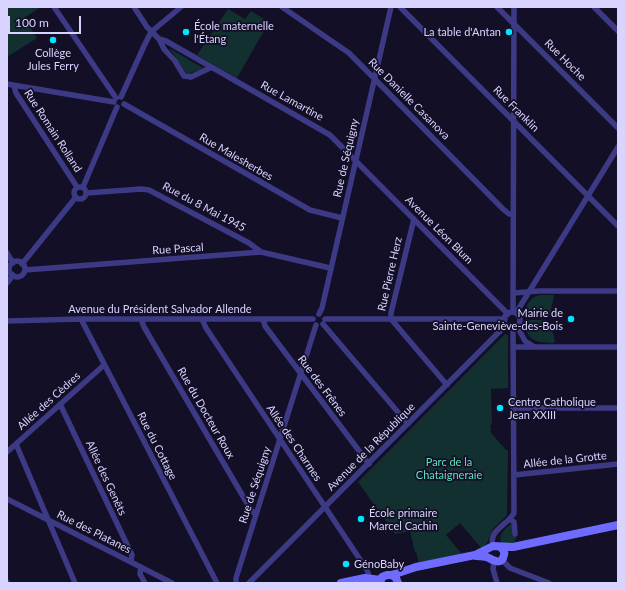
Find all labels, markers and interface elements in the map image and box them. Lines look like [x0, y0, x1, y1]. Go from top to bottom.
scale bar [10, 8, 83, 34]
text: 100 m [15, 15, 49, 30]
place label: École maternelle l'Étang [194, 19, 274, 45]
place label: La table d'Antan [423, 25, 501, 39]
marker: École maternelle l'Étang [181, 27, 191, 37]
marker: La table d'Antan [504, 27, 514, 37]
marker: Collège Jules Ferry [48, 35, 58, 45]
street label: Rue Hoche [542, 37, 588, 83]
place label: Collège Jules Ferry [27, 46, 79, 72]
street label: Rue Danielle Casanova [366, 56, 452, 142]
street label: Rue Lamartine [258, 78, 326, 124]
street label: Rue Franklin [490, 83, 542, 135]
street label: Rue Romain Rolland [21, 87, 85, 175]
street label: Rue de Séquigny [331, 117, 361, 199]
street label: Rue Malesherbes [197, 131, 275, 183]
street label: Rue du 8 Mai 1945 [160, 180, 248, 234]
street label: Avenue Léon Blum [402, 193, 476, 267]
street label: Rue Pierre Herz [375, 236, 405, 312]
street label: Rue Pascal [152, 241, 204, 257]
street label: Avenue du Président Salvador Allende [68, 302, 252, 316]
place label: Mairie de Sainte-Geneviève-des-Bois [433, 306, 563, 332]
marker: Mairie de Sainte-Geneviève-des-Bois [566, 314, 576, 324]
street label: Rue des Frênes [295, 353, 349, 419]
street label: Rue du Docteur Roux [174, 365, 238, 461]
street label: Allée des Cèdres [15, 369, 83, 433]
place label: Centre Catholique Jean XXIII [508, 395, 596, 421]
street label: Avenue de la République [324, 400, 418, 494]
street label: Allée des Charmes [264, 402, 324, 484]
marker: Centre Catholique Jean XXIII [495, 403, 505, 413]
street label: Rue du Cottage [134, 410, 180, 482]
street label: Allée des Genêts [83, 439, 129, 517]
street label: Rue de Séquigny [236, 445, 274, 525]
street label: Allée de la Grotte [523, 449, 607, 471]
park label: Parc de la Chataigneraie [416, 455, 482, 481]
place label: École primaire Marcel Cachin [369, 506, 438, 532]
street label: Rue des Platanes [55, 508, 133, 556]
marker: École primaire Marcel Cachin [356, 514, 366, 524]
place label: GénoBaby [354, 557, 404, 571]
marker: GénoBaby [341, 559, 351, 569]

